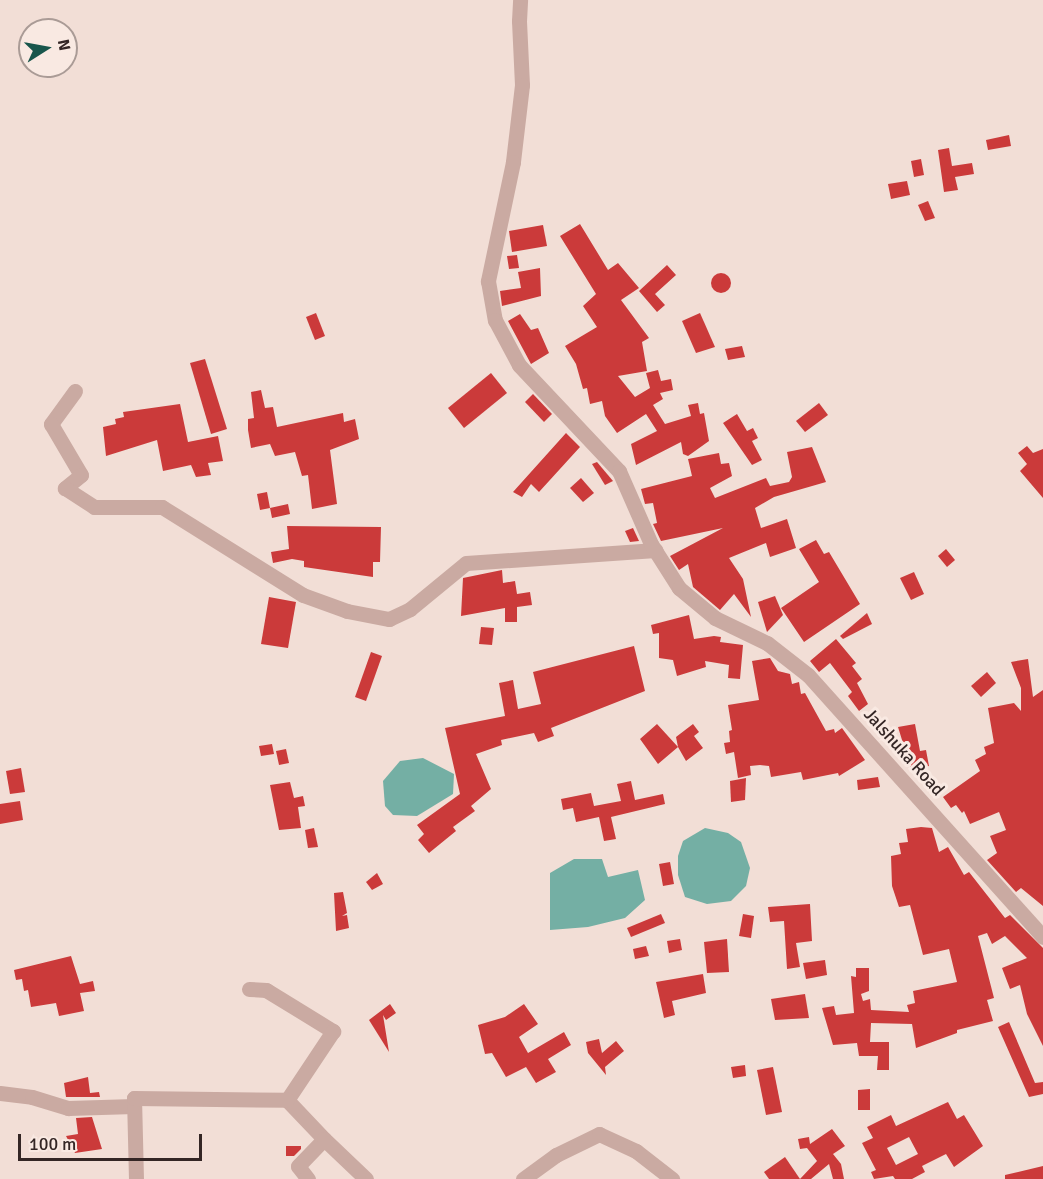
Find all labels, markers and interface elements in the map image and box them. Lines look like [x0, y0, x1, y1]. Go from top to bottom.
north arrow [18, 18, 78, 78]
text: N [53, 38, 75, 52]
street label: Jalshuka Road [859, 704, 949, 800]
scale bar [21, 1122, 206, 1160]
text: 100 m [29, 1133, 76, 1155]

